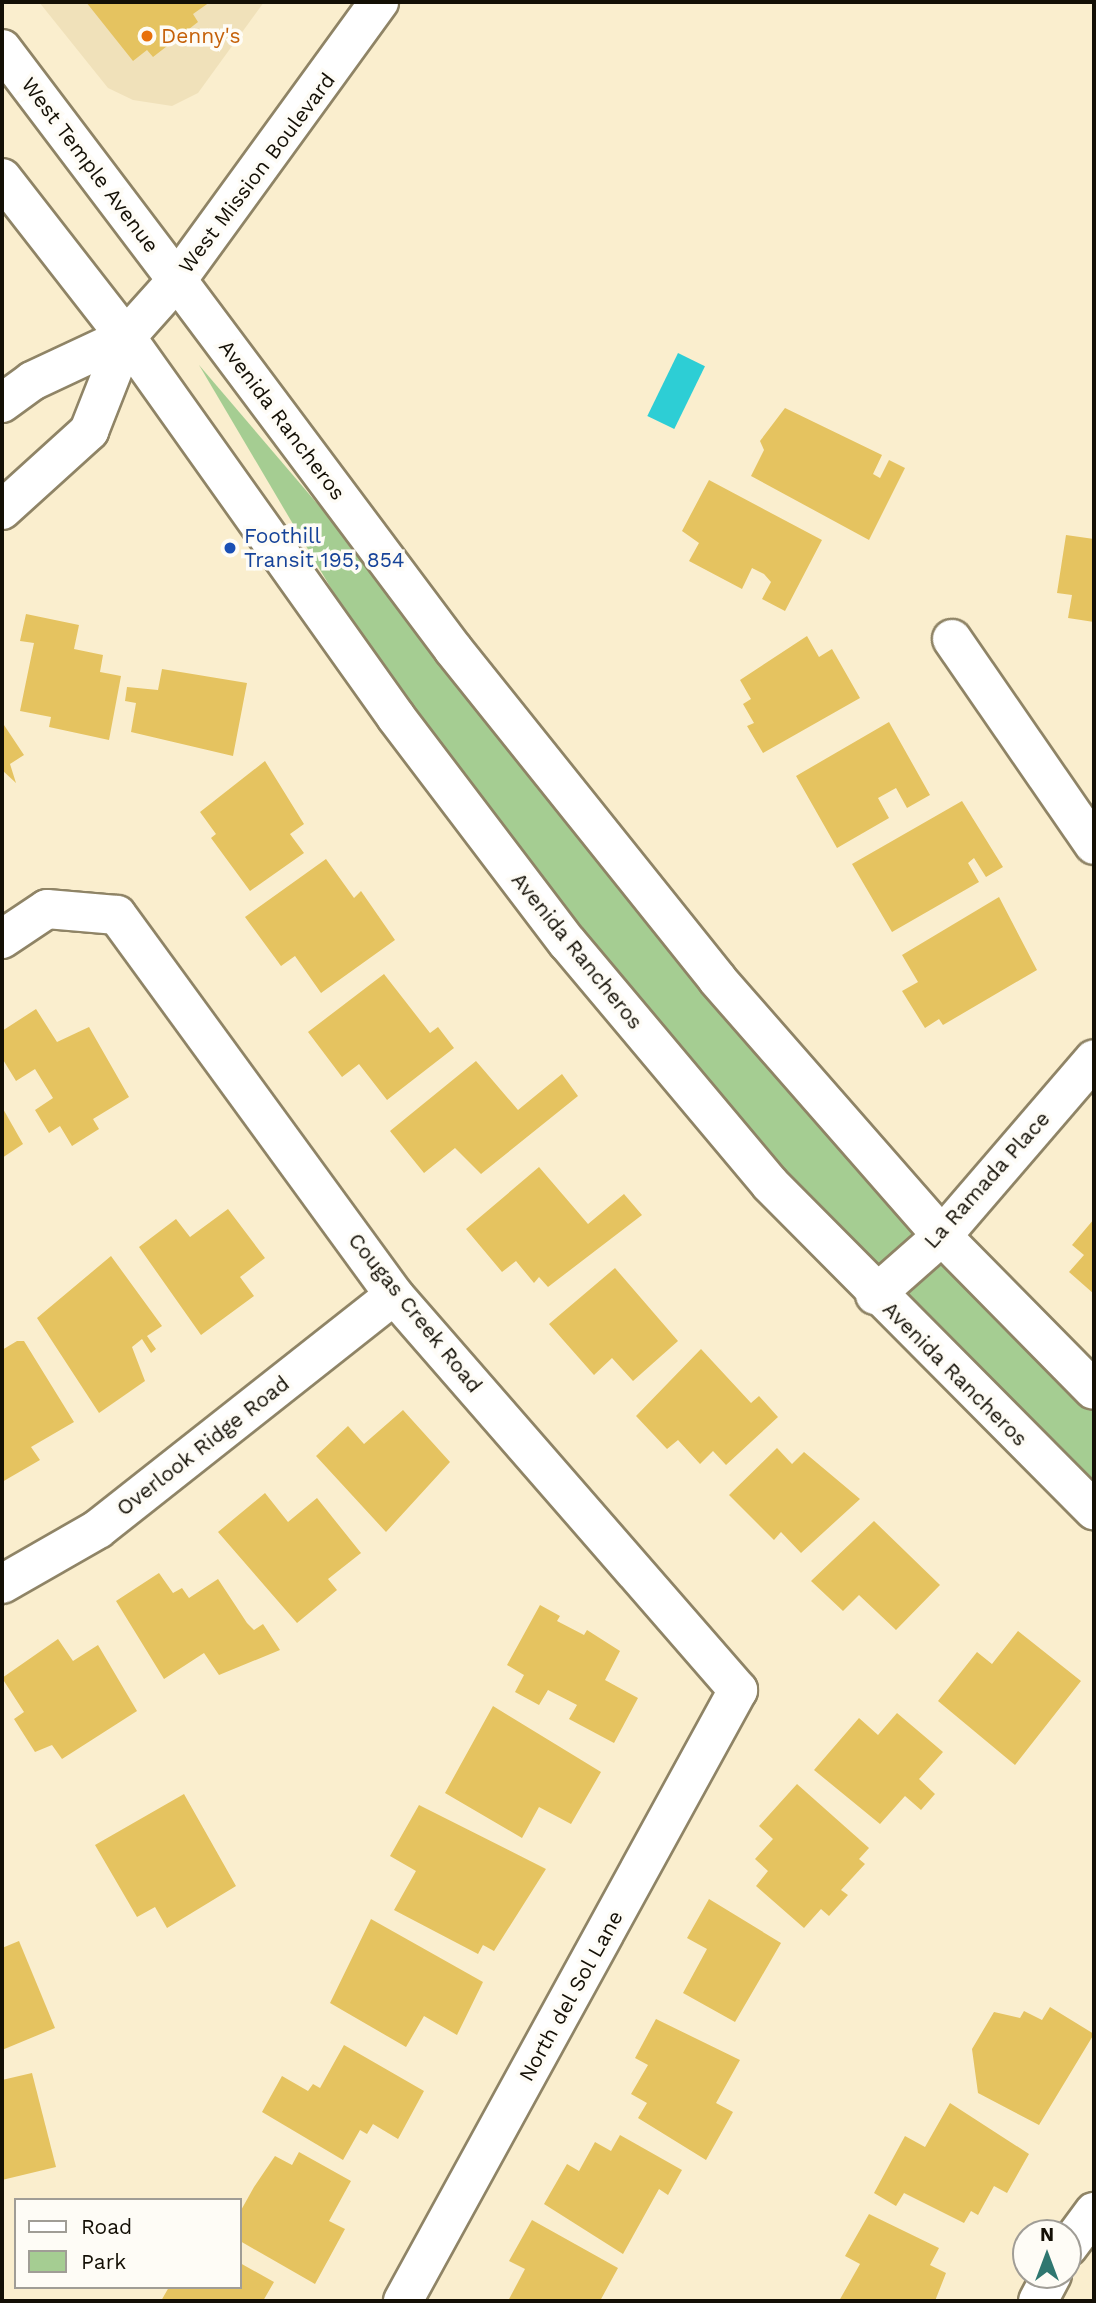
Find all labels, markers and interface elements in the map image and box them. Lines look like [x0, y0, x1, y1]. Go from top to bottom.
place label: Denny's [161, 23, 241, 49]
marker: Denny's [139, 28, 155, 44]
street label: West Mission Boulevard [173, 68, 341, 278]
street label: West Temple Avenue [15, 72, 165, 258]
street label: Avenida Rancheros [213, 335, 351, 505]
place label: Foothill Transit 195, 854 [244, 523, 405, 573]
marker: Foothill Transit 195, 854 [222, 540, 238, 556]
street label: Avenida Rancheros [506, 867, 648, 1035]
street label: La Ramada Place [919, 1106, 1055, 1254]
street label: Cougas Creek Road [343, 1228, 487, 1398]
street label: Avenida Rancheros [877, 1296, 1033, 1452]
street label: Overlook Ridge Road [112, 1371, 294, 1521]
street label: North del Sol Lane [513, 1906, 629, 2086]
legend [14, 2198, 242, 2289]
text: Road [81, 2214, 132, 2239]
north arrow [1012, 2219, 1082, 2289]
text: N [1040, 2223, 1054, 2246]
text: Park [81, 2249, 126, 2274]

